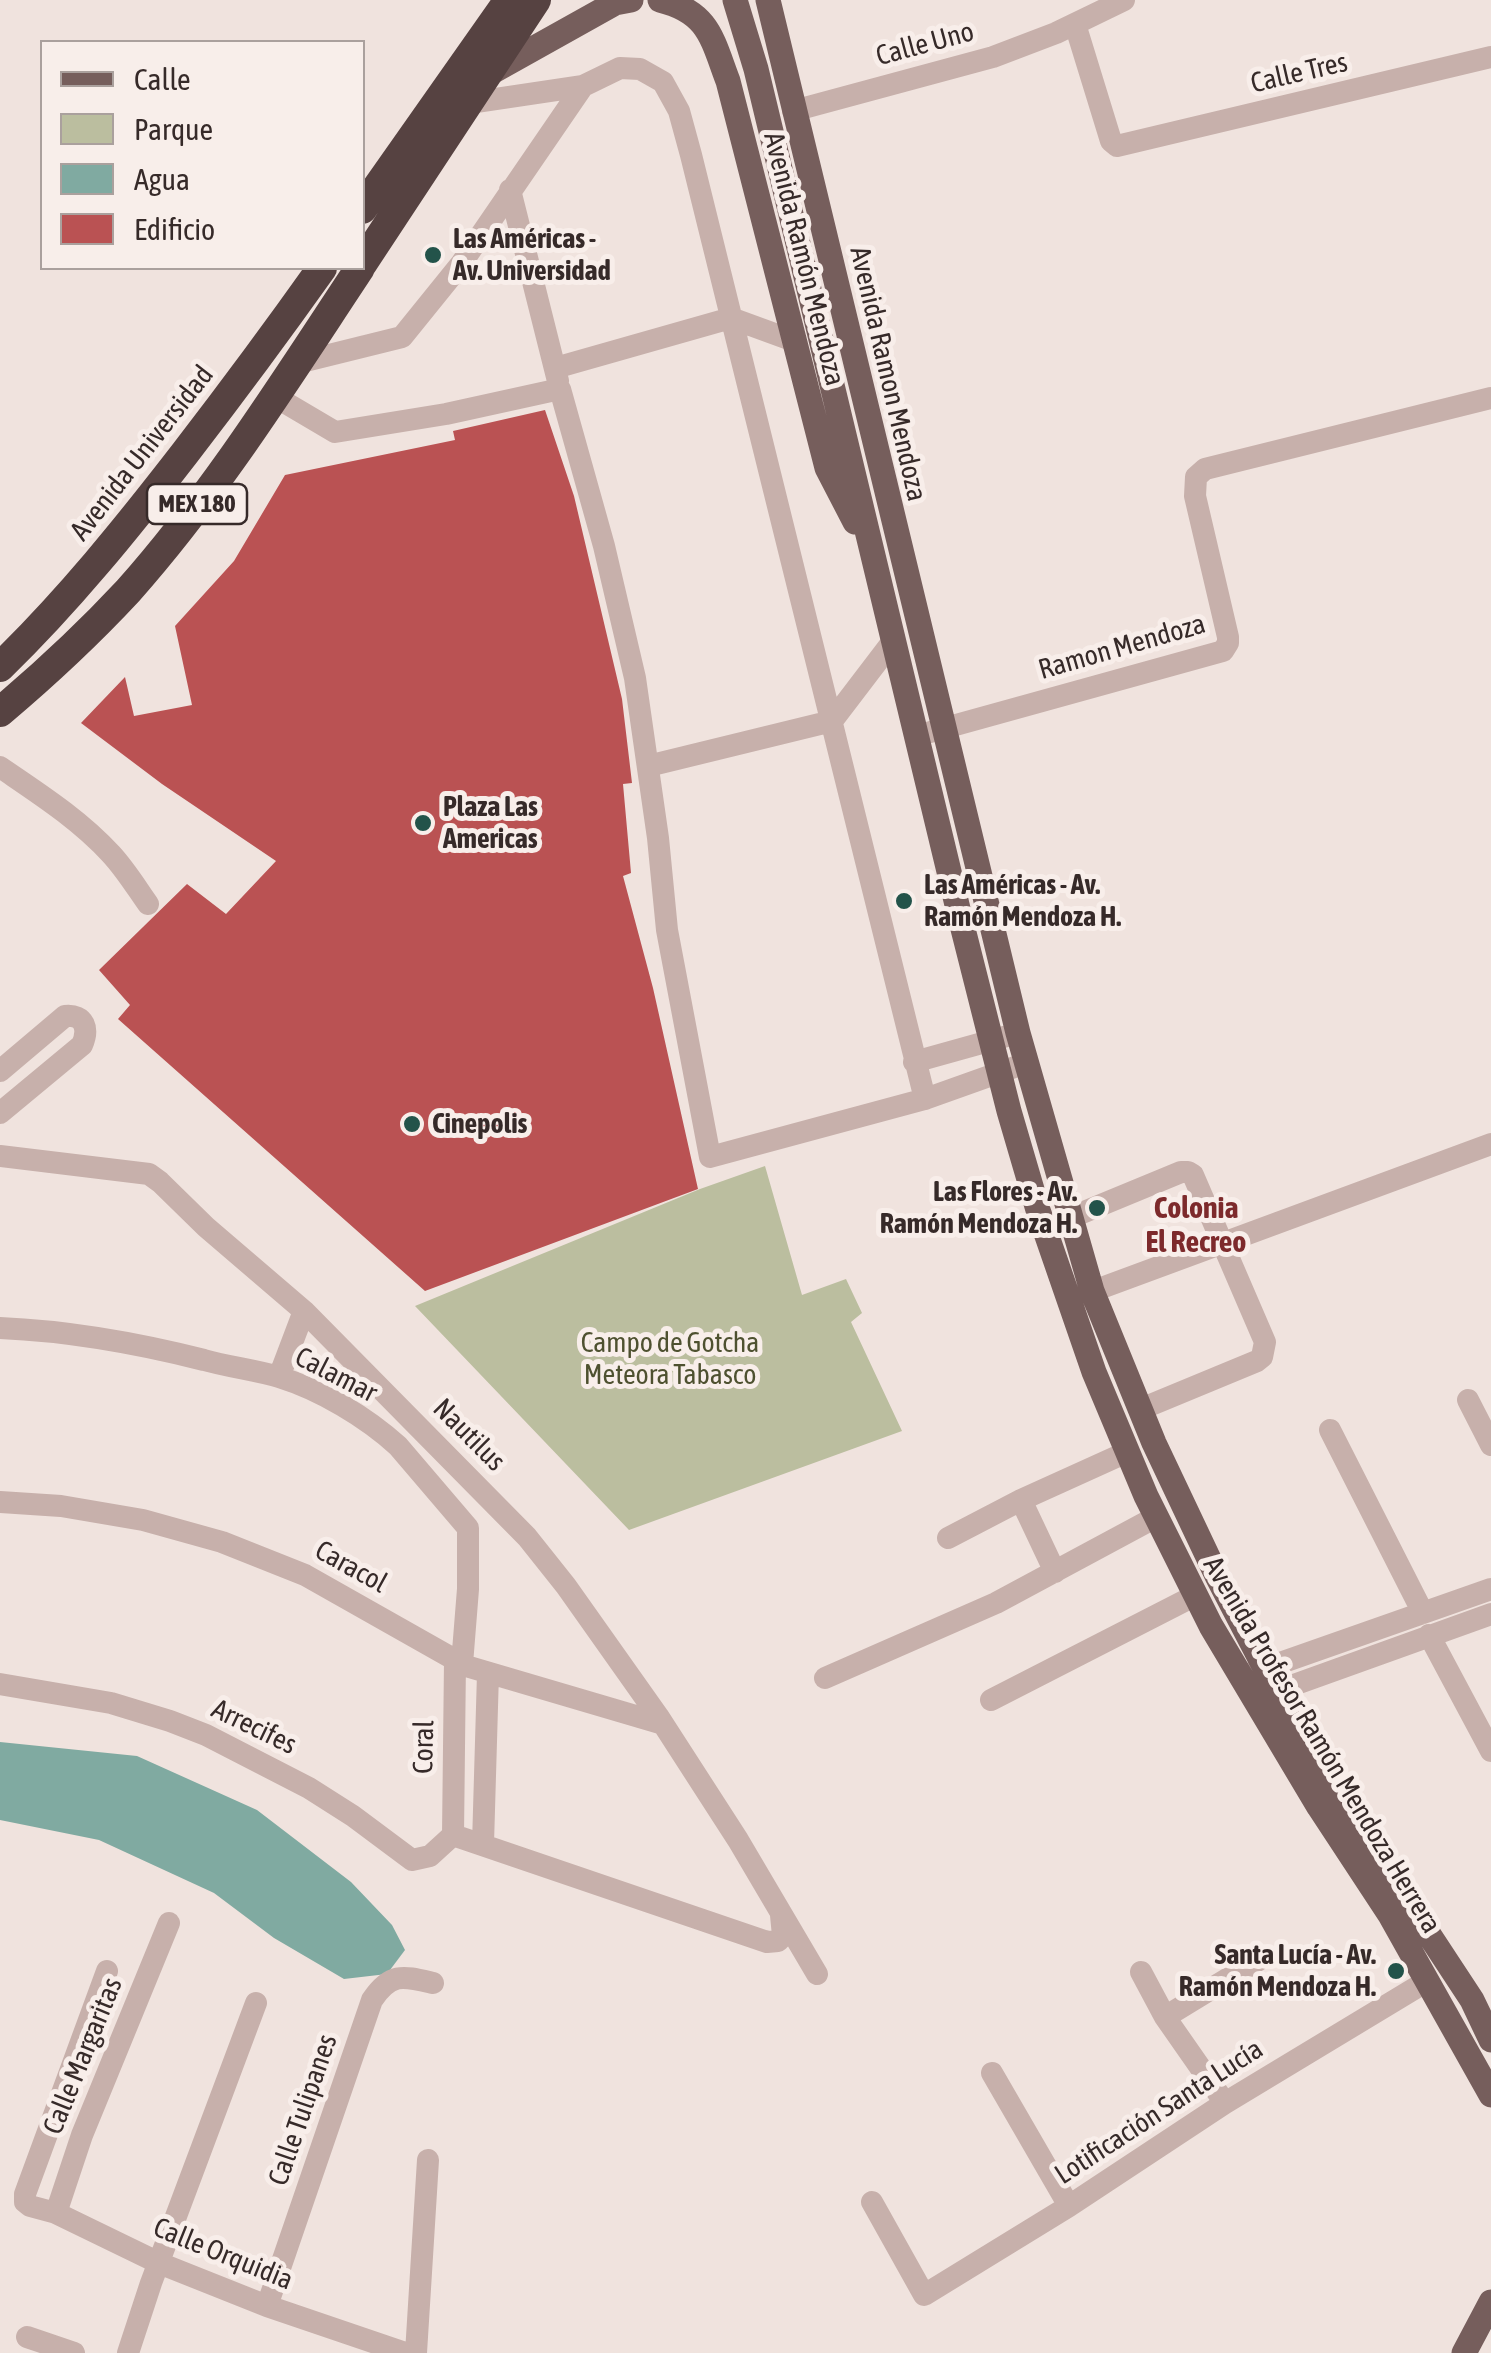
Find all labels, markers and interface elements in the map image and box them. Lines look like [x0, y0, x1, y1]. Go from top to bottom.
street label: Calle Uno [872, 15, 978, 73]
legend [40, 40, 365, 270]
street label: Calle Tres [1247, 46, 1351, 100]
text: Calle [134, 62, 191, 96]
text: Parque [134, 112, 213, 146]
street label: Avenida Ramón Mendoza [756, 129, 852, 389]
text: Agua [134, 162, 190, 196]
text: Edificio [134, 212, 215, 246]
place label: Las Américas - Av. Universidad [453, 222, 611, 288]
marker: Las Américas - Av. Universidad [422, 244, 444, 266]
street label: Avenida Ramon Mendoza [842, 244, 934, 504]
street label: Avenida Universidad [63, 359, 221, 547]
road number: MEX 180 [147, 484, 247, 524]
street label: Ramon Mendoza [1035, 607, 1209, 687]
place label: Plaza Las Americas [443, 790, 538, 856]
marker: Plaza Las Americas [412, 812, 434, 834]
place label: Las Américas - Av. Ramón Mendoza H. [924, 868, 1121, 934]
marker: Las Américas - Av. Ramón Mendoza H. [893, 890, 915, 912]
place label: Cinepolis [432, 1107, 528, 1141]
marker: Cinepolis [401, 1113, 423, 1135]
place label: Las Flores - Av. Ramón Mendoza H. [880, 1175, 1077, 1241]
district label: Colonia El Recreo [1146, 1191, 1246, 1262]
marker: Las Flores - Av. Ramón Mendoza H. [1086, 1197, 1108, 1219]
park label: Campo de Gotcha Meteora Tabasco [581, 1326, 759, 1392]
street label: Calamar [289, 1340, 383, 1410]
street label: Nautilus [426, 1392, 512, 1478]
street label: Caracol [309, 1534, 393, 1600]
street label: Avenida Profesor Ramón Mendoza Herrera [1196, 1551, 1448, 1939]
street label: Arrecifes [206, 1692, 302, 1762]
street label: Coral [407, 1720, 441, 1774]
place label: Santa Lucía - Av. Ramón Mendoza H. [1179, 1938, 1376, 2004]
marker: Santa Lucía - Av. Ramón Mendoza H. [1385, 1960, 1407, 1982]
street label: Calle Margaritas [36, 1973, 130, 2139]
street label: Calle Tulipanes [261, 2030, 345, 2190]
street label: Lotificación Santa Lucía [1049, 2032, 1269, 2192]
street label: Calle Orquidia [148, 2211, 298, 2297]

